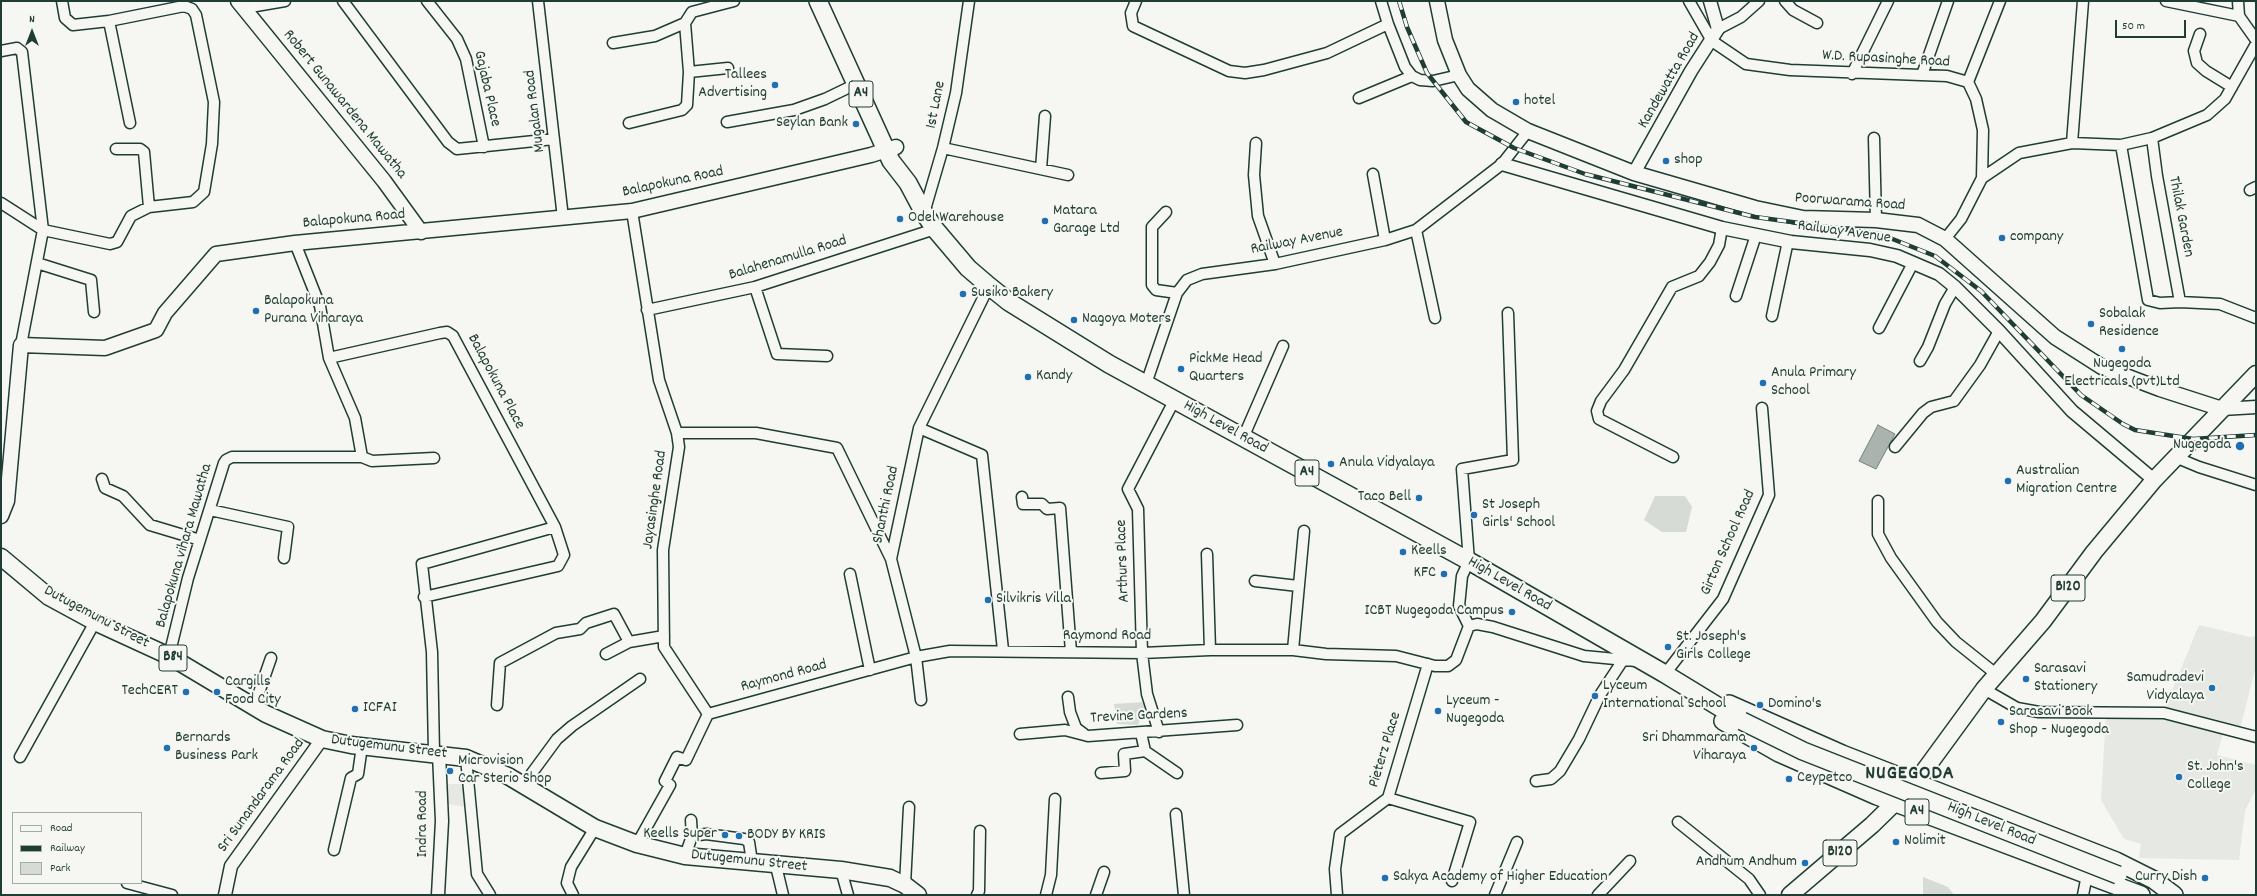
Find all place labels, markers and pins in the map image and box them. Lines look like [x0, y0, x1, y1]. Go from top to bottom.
place label: Tallees Advertising [698, 66, 767, 104]
marker: Tallees Advertising [770, 80, 780, 90]
place label: hotel [1524, 92, 1555, 112]
marker: hotel [1511, 97, 1521, 107]
place label: Seylan Bank [776, 114, 848, 134]
marker: Seylan Bank [851, 119, 861, 129]
place label: shop [1674, 151, 1703, 171]
marker: shop [1661, 156, 1671, 166]
place label: Matara Garage Ltd [1053, 202, 1120, 240]
place label: Odel Warehouse [908, 209, 1004, 229]
marker: Odel Warehouse [895, 214, 905, 224]
marker: Matara Garage Ltd [1040, 216, 1050, 226]
place label: company [2010, 228, 2063, 248]
marker: company [1997, 233, 2007, 243]
place label: Susiko Bakery [971, 284, 1053, 304]
marker: Susiko Bakery [958, 289, 968, 299]
place label: Balapokuna Purana Viharaya [264, 292, 363, 330]
place label: Sobalak Residence [2099, 305, 2159, 343]
marker: Balapokuna Purana Viharaya [251, 306, 261, 316]
place label: Nagoya Moters [1082, 310, 1171, 330]
marker: Nagoya Moters [1069, 315, 1079, 325]
marker: Sobalak Residence [2086, 319, 2096, 329]
marker: Nugegoda Electricals (pvt)Ltd [2117, 344, 2127, 354]
place label: PickMe Head Quarters [1189, 350, 1263, 388]
place label: Nugegoda Electricals (pvt)Ltd [2064, 355, 2180, 393]
marker: PickMe Head Quarters [1176, 364, 1186, 374]
place label: Anula Primary School [1771, 364, 1856, 402]
place label: Kandy [1036, 367, 1072, 387]
marker: Kandy [1023, 372, 1033, 382]
marker: Anula Primary School [1758, 378, 1768, 388]
place label: Nugegoda [2173, 436, 2231, 456]
marker: Nugegoda [2234, 440, 2246, 452]
place label: Anula Vidyalaya [1339, 454, 1434, 474]
marker: Anula Vidyalaya [1326, 459, 1336, 469]
place label: Australian Migration Centre [2016, 462, 2117, 500]
marker: Australian Migration Centre [2003, 476, 2013, 486]
place label: Taco Bell [1358, 488, 1411, 508]
marker: Taco Bell [1414, 493, 1424, 503]
place label: St Joseph Girls' School [1482, 496, 1555, 534]
marker: St Joseph Girls' School [1469, 510, 1479, 520]
place label: Keells [1411, 542, 1447, 562]
marker: Keells [1398, 547, 1408, 557]
place label: KFC [1414, 564, 1436, 584]
marker: KFC [1439, 569, 1449, 579]
place label: Silvikris Villa [996, 590, 1071, 610]
marker: Silvikris Villa [983, 595, 993, 605]
place label: ICBT Nugegoda Campus [1364, 602, 1504, 622]
marker: ICBT Nugegoda Campus [1507, 607, 1517, 617]
place label: St. Joseph's Girls College [1676, 628, 1751, 666]
marker: St. Joseph's Girls College [1663, 642, 1673, 652]
place label: Sarasavi Stationery [2034, 660, 2097, 698]
place label: Samudradevi Vidyalaya [2126, 669, 2204, 707]
place label: Cargills Food City [225, 673, 281, 711]
marker: Sarasavi Stationery [2021, 674, 2031, 684]
place label: Lyceum International School [1603, 677, 1726, 715]
place label: TechCERT [121, 682, 178, 702]
marker: Samudradevi Vidyalaya [2207, 683, 2217, 693]
marker: TechCERT [181, 687, 191, 697]
marker: Cargills Food City [212, 687, 222, 697]
marker: Lyceum International School [1590, 691, 1600, 701]
place label: Lyceum - Nugegoda [1446, 692, 1504, 730]
place label: Domino's [1768, 695, 1822, 715]
place label: ICFAI [363, 699, 397, 719]
marker: Domino's [1755, 700, 1765, 710]
place label: Sarasavi Book Shop - Nugegoda [2009, 703, 2109, 741]
marker: ICFAI [350, 704, 360, 714]
marker: Lyceum - Nugegoda [1433, 706, 1443, 716]
marker: Sarasavi Book Shop - Nugegoda [1996, 717, 2006, 727]
place label: Bernards Business Park [175, 729, 258, 767]
place label: Sri Dhammarama Viharaya [1642, 729, 1746, 767]
marker: Bernards Business Park [162, 743, 172, 753]
marker: Sri Dhammarama Viharaya [1749, 743, 1759, 753]
place label: Microvision Car Sterio Shop [458, 752, 552, 790]
place label: St. John's College [2187, 758, 2244, 796]
marker: Microvision Car Sterio Shop [445, 766, 455, 776]
place label: Ceypetco [1797, 769, 1852, 789]
marker: St. John's College [2174, 772, 2184, 782]
marker: Ceypetco [1784, 774, 1794, 784]
place label: Keells Super [643, 825, 717, 845]
place label: BODY BY KRIS [747, 826, 826, 846]
marker: Keells Super [720, 830, 730, 840]
marker: BODY BY KRIS [734, 831, 744, 841]
place label: Nolimit [1904, 832, 1946, 852]
marker: Nolimit [1891, 837, 1901, 847]
place label: Andhum Andhum [1696, 853, 1797, 873]
marker: Andhum Andhum [1800, 858, 1810, 868]
place label: Sakya Academy of Higher Education [1393, 868, 1608, 888]
place label: Curry Dish [2135, 868, 2197, 888]
marker: Sakya Academy of Higher Education [1380, 873, 1390, 883]
marker: Curry Dish [2200, 873, 2210, 883]

